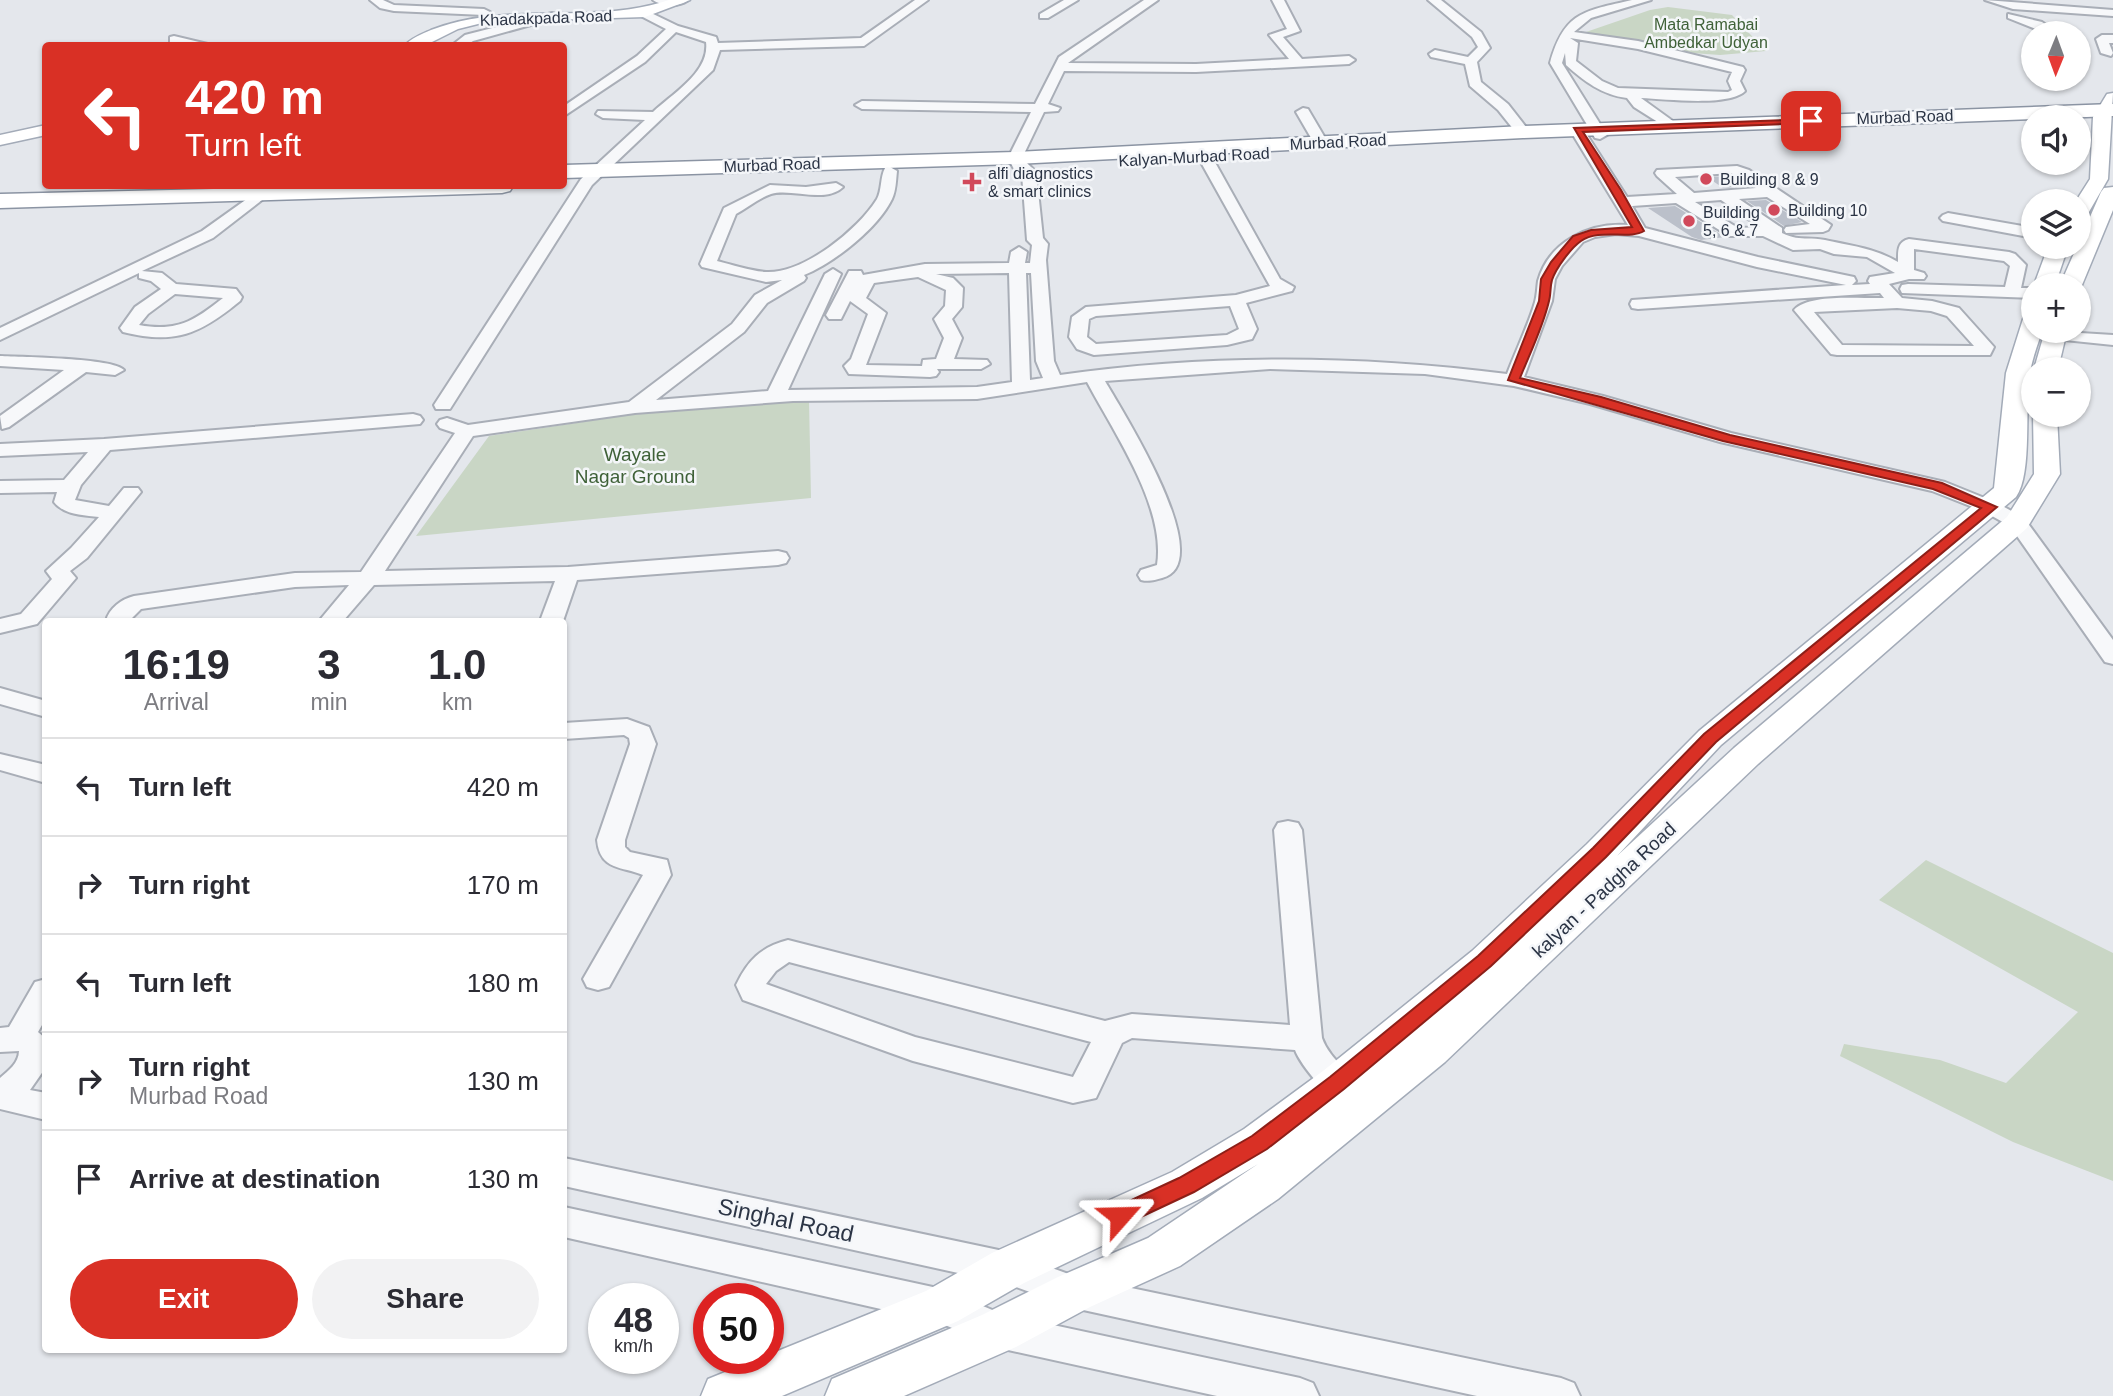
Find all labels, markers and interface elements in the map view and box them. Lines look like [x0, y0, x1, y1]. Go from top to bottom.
street label: Khadakpada Road [479, 7, 613, 29]
park label: Mata Ramabai Ambedkar Udyan [1644, 16, 1768, 51]
north arrow [2021, 21, 2091, 91]
map controls [2021, 21, 2091, 427]
icon: left [70, 70, 161, 161]
text: 420 m [185, 70, 324, 124]
pin [1781, 91, 1841, 151]
icon: arrive [1792, 102, 1830, 140]
button: sound [2021, 105, 2091, 175]
street label: Murbad Road [1856, 107, 1954, 127]
text: Turn left [185, 127, 301, 163]
street label: Murbad Road [1289, 131, 1387, 153]
street label: Kalyan-Murbad Road [1118, 145, 1270, 169]
street label: Murbad Road [723, 155, 821, 175]
place label: alfi diagnostics & smart clinics [988, 165, 1093, 200]
marker: Building 8 & 9 [1698, 171, 1714, 187]
place label: Building 8 & 9 [1720, 171, 1819, 188]
marker: alfi diagnostics & smart clinics [962, 172, 982, 192]
button: layers [2021, 189, 2091, 259]
marker: Building 10 [1766, 202, 1782, 218]
place label: Building 10 [1788, 202, 1867, 219]
place label: Building 5, 6 & 7 [1703, 204, 1760, 239]
marker: Building 5, 6 & 7 [1681, 213, 1697, 229]
button: + [2021, 273, 2091, 343]
button: − [2021, 357, 2091, 427]
park label: Wayale Nagar Ground [575, 444, 695, 487]
text: 16:19 [123, 641, 230, 688]
text: 3 [317, 641, 341, 688]
text: 1.0 [428, 641, 486, 688]
text: Arrival [144, 689, 209, 715]
text: min [310, 689, 348, 715]
text: km [442, 689, 473, 715]
icon: left [70, 768, 108, 806]
text: Turn left [129, 772, 231, 802]
text: 420 m [467, 772, 539, 802]
street label: kalyan - Padgha Road [1528, 818, 1680, 962]
icon: right [70, 866, 108, 904]
text: Turn right [129, 870, 250, 900]
text: 170 m [467, 870, 539, 900]
icon: left [70, 964, 108, 1002]
text: Turn left [129, 968, 231, 998]
text: 180 m [467, 968, 539, 998]
text: Turn right [129, 1052, 250, 1082]
icon: right [70, 1062, 108, 1100]
text: 130 m [467, 1066, 539, 1096]
text: Murbad Road [129, 1083, 268, 1109]
icon: arrive [70, 1160, 108, 1198]
text: Arrive at destination [129, 1164, 380, 1194]
text: 130 m [467, 1164, 539, 1194]
position arrow [1083, 1179, 1157, 1253]
street label: Singhal Road [716, 1193, 856, 1247]
button: Exit [70, 1259, 298, 1339]
button: Share [312, 1259, 539, 1339]
speed limit sign: 50 [693, 1283, 784, 1374]
text: 48 [614, 1300, 653, 1339]
text: km/h [614, 1336, 653, 1356]

